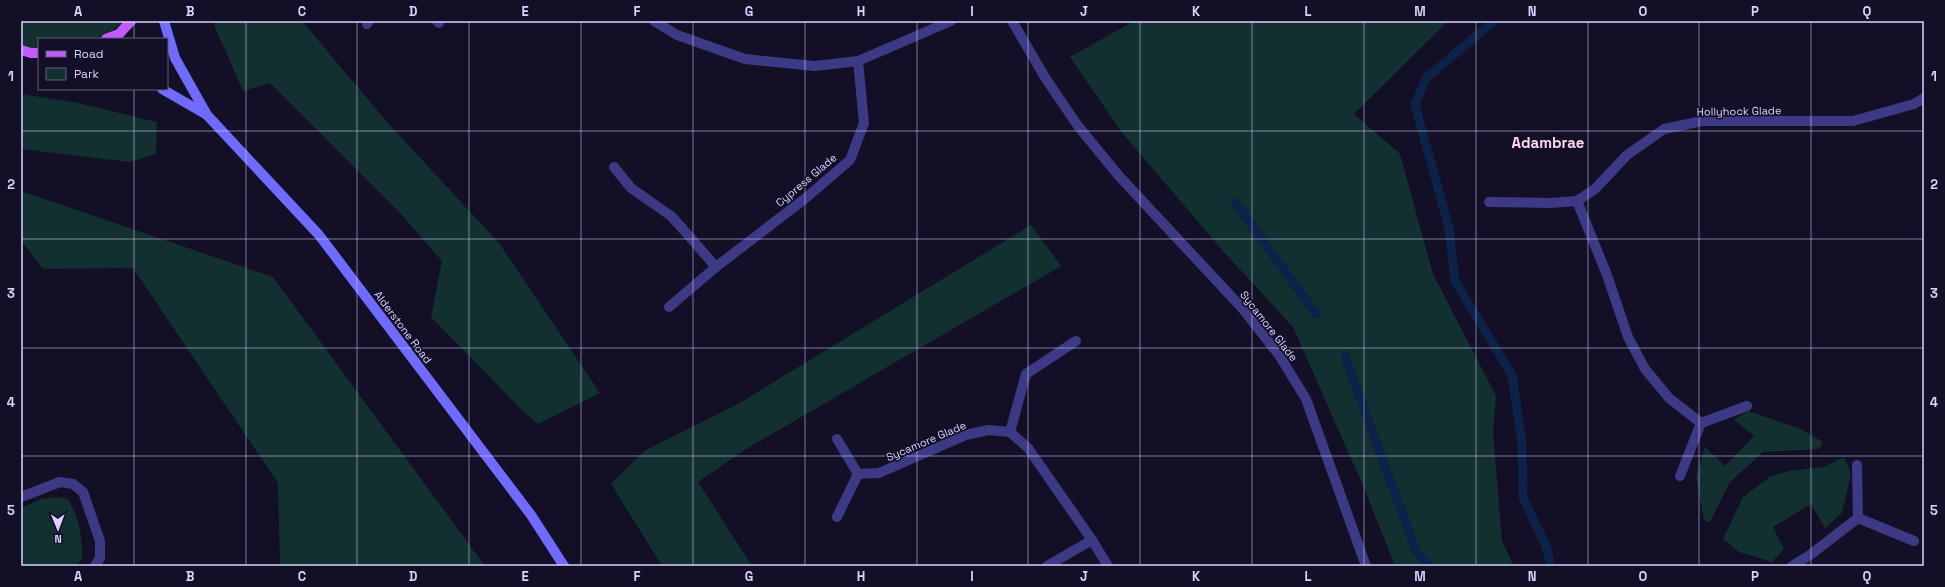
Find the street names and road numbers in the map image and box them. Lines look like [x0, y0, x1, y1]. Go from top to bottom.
street label: Hollyhock Glade [1697, 103, 1781, 119]
street label: Cypress Glade [773, 150, 839, 210]
street label: Alderstone Road [371, 288, 435, 366]
street label: Sycamore Glade [1237, 288, 1301, 364]
street label: Sycamore Glade [884, 418, 968, 464]

